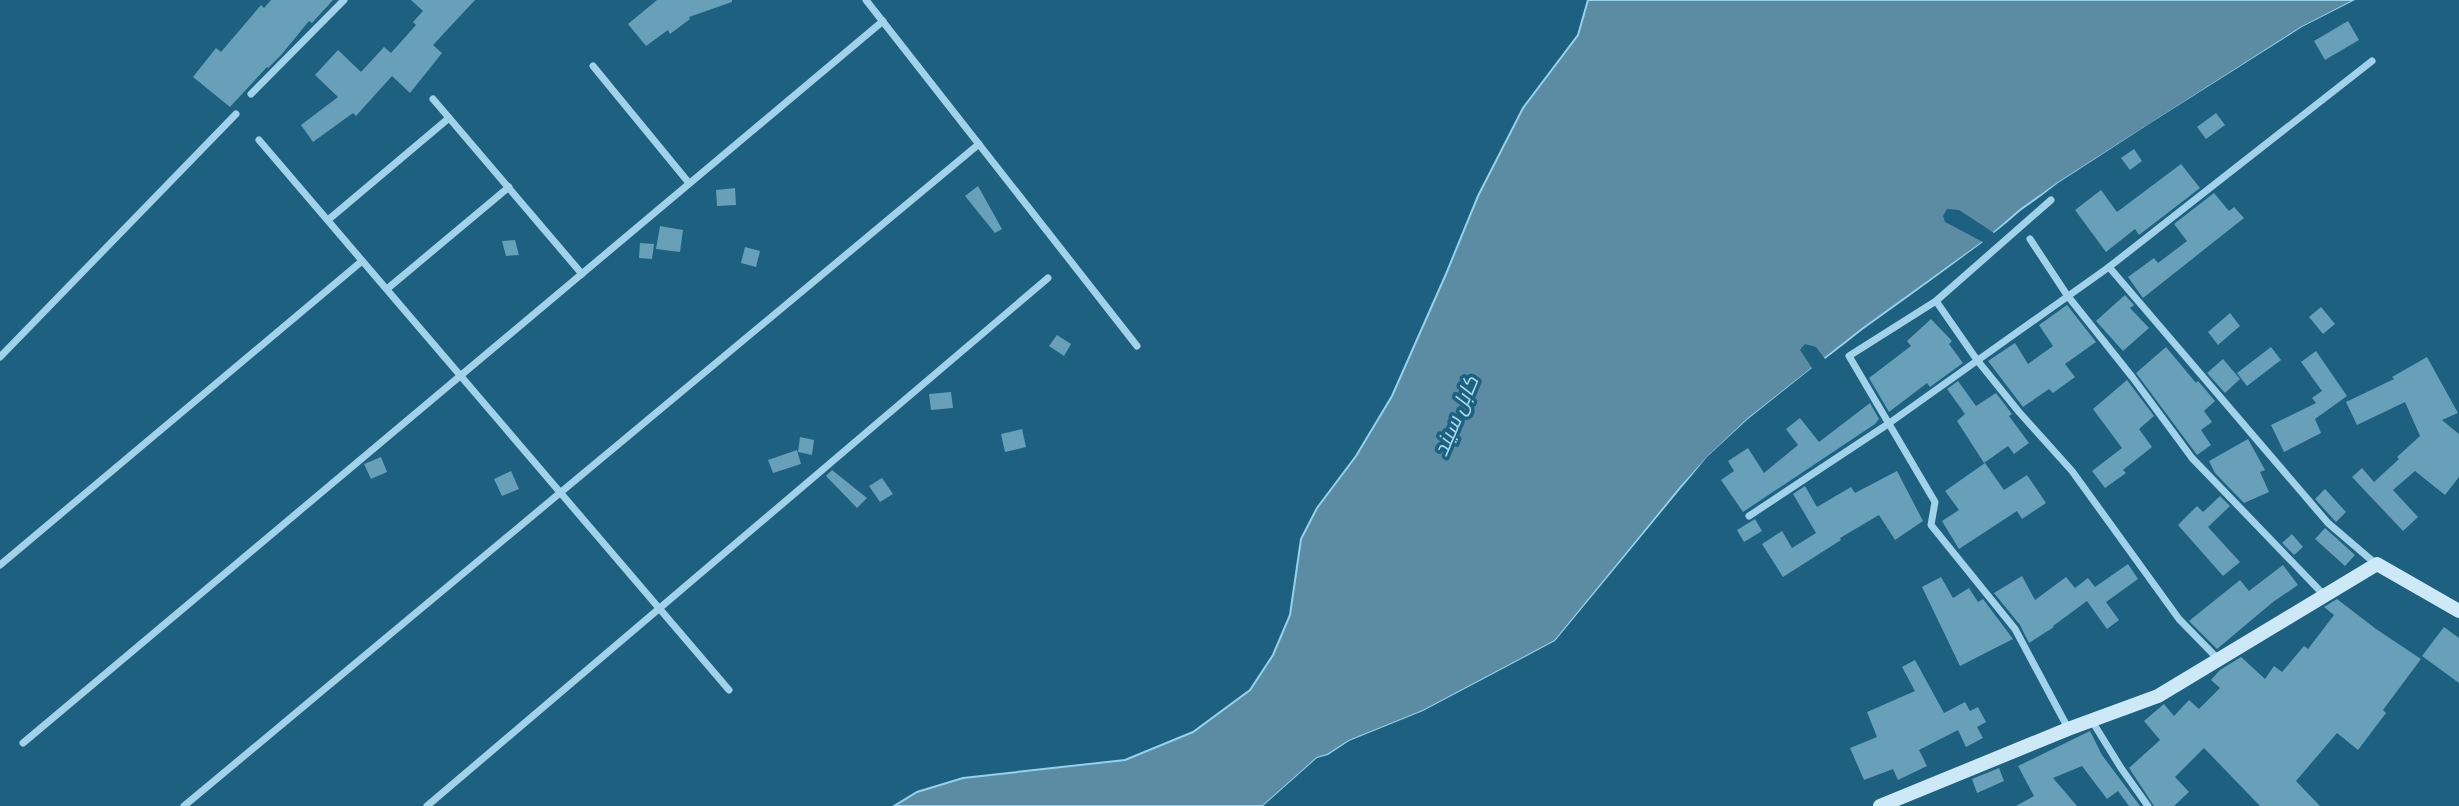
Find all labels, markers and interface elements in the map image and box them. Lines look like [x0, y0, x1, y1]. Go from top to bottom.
water label: کابل سيند [1427, 372, 1484, 460]

